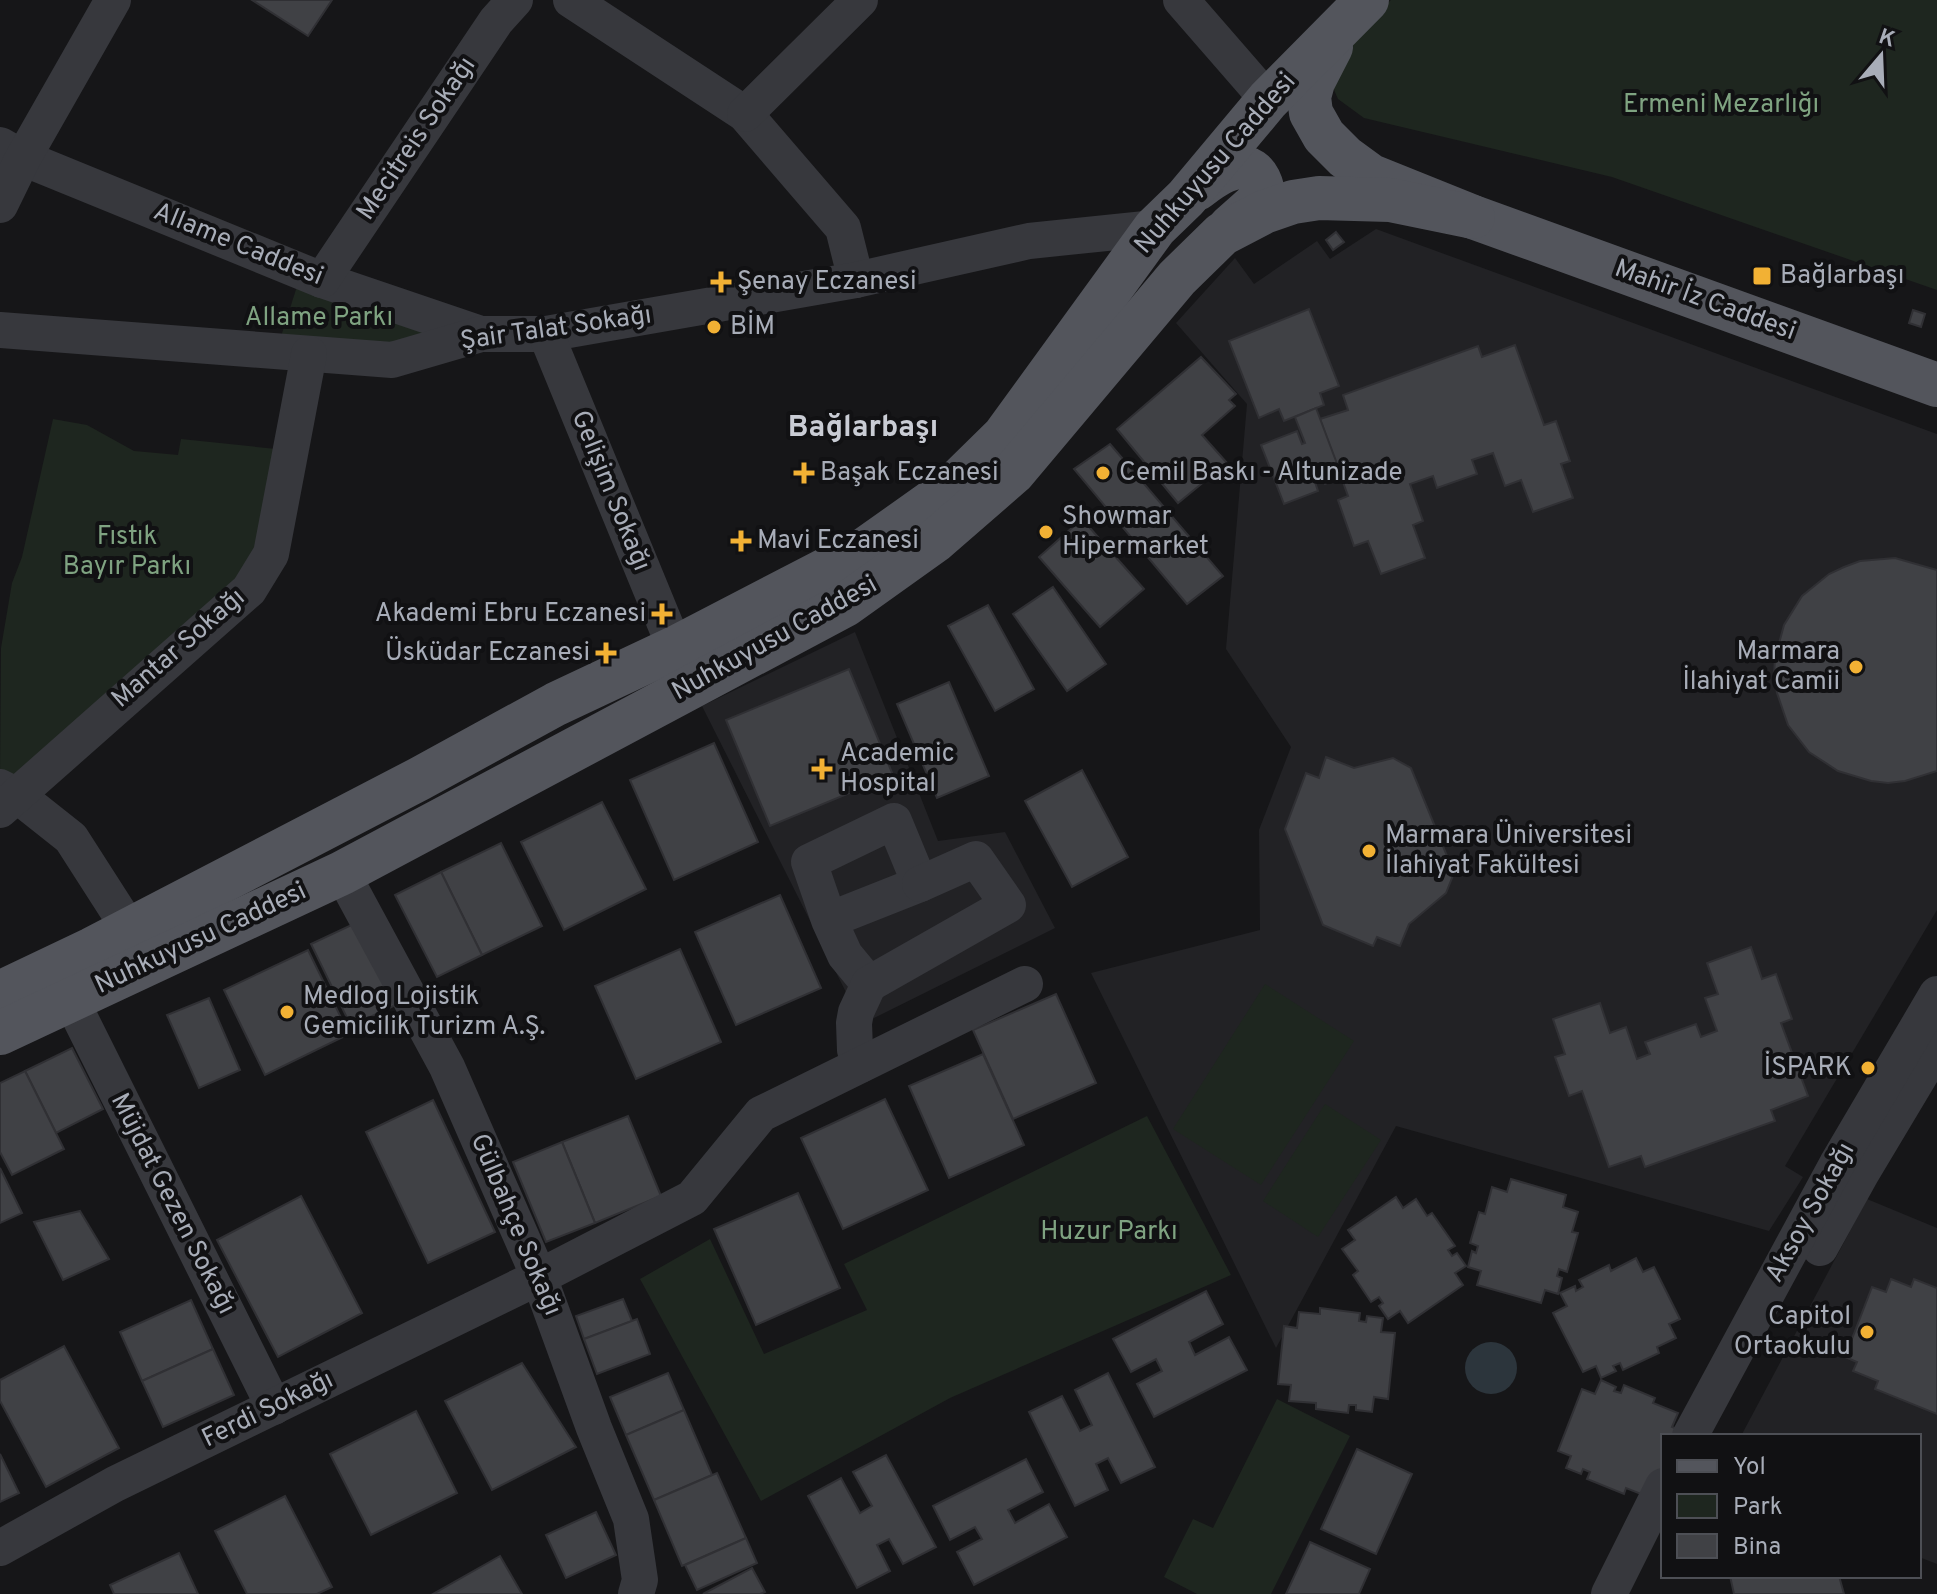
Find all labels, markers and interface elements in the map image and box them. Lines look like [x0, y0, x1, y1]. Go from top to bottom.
north arrow [1841, 16, 1921, 96]
text: K [1875, 24, 1898, 55]
street label: Mecitreis Sokağı [350, 51, 484, 227]
street label: Nuhkuyusu Caddesi [1128, 66, 1304, 262]
park label: Ermeni Mezarlığı [1623, 89, 1819, 122]
street label: Allame Caddesi [148, 196, 328, 294]
street label: Mahir İz Caddesi [1610, 252, 1800, 349]
place label: Bağlarbaşı [1780, 260, 1904, 293]
marker: Bağlarbaşı [1751, 265, 1773, 287]
place label: Şenay Eczanesi [737, 266, 917, 299]
marker: Şenay Eczanesi [712, 273, 730, 291]
street label: Şair Talat Sokağı [458, 299, 654, 359]
park label: Allame Parkı [245, 302, 393, 335]
place label: BİM [730, 310, 775, 344]
marker: BİM [705, 318, 723, 336]
street label: Gelişim Sokağı [563, 406, 657, 576]
district label: Bağlarbaşı [788, 410, 938, 447]
place label: Başak Eczanesi [820, 457, 999, 490]
place label: Cemil Baskı - Altunizade [1119, 457, 1403, 490]
marker: Başak Eczanesi [795, 464, 813, 482]
marker: Cemil Baskı - Altunizade [1094, 464, 1112, 482]
place label: Showmar Hipermarket [1062, 501, 1209, 564]
park label: Fıstık Bayır Parkı [63, 521, 191, 584]
marker: Showmar Hipermarket [1037, 523, 1055, 541]
place label: Mavi Eczanesi [757, 525, 919, 558]
marker: Mavi Eczanesi [732, 532, 750, 550]
street label: Nuhkuyusu Caddesi [667, 569, 883, 709]
street label: Mantar Sokağı [105, 582, 253, 716]
place label: Akademi Ebru Eczanesi [375, 598, 646, 631]
marker: Akademi Ebru Eczanesi [653, 605, 671, 623]
place label: Üsküdar Eczanesi [385, 636, 590, 670]
place label: Marmara İlahiyat Camii [1682, 636, 1840, 699]
marker: Üsküdar Eczanesi [597, 644, 615, 662]
marker: Marmara İlahiyat Camii [1847, 658, 1865, 676]
place label: Academic Hospital [840, 738, 955, 801]
marker: Academic Hospital [811, 758, 833, 780]
place label: Marmara Üniversitesi İlahiyat Fakültesi [1385, 819, 1632, 883]
marker: Marmara Üniversitesi İlahiyat Fakültesi [1360, 842, 1378, 860]
street label: Nuhkuyusu Caddesi [90, 876, 312, 1002]
place label: Medlog Lojistik Gemicilik Turizm A.Ş. [303, 981, 545, 1044]
marker: Medlog Lojistik Gemicilik Turizm A.Ş. [278, 1003, 296, 1021]
place label: İSPARK [1764, 1051, 1852, 1085]
marker: İSPARK [1859, 1059, 1877, 1077]
street label: Müjdat Gezen Sokağı [102, 1088, 242, 1320]
street label: Gülbahçe Sokağı [462, 1129, 568, 1321]
street label: Aksoy Sokağı [1759, 1137, 1863, 1289]
park label: Huzur Parkı [1040, 1216, 1178, 1249]
place label: Capitol Ortaokulu [1734, 1301, 1851, 1364]
marker: Capitol Ortaokulu [1858, 1323, 1876, 1341]
street label: Ferdi Sokağı [197, 1364, 339, 1456]
legend [1661, 1434, 1921, 1578]
text: Yol [1733, 1453, 1766, 1483]
text: Park [1733, 1493, 1783, 1523]
text: Bina [1733, 1533, 1781, 1563]

